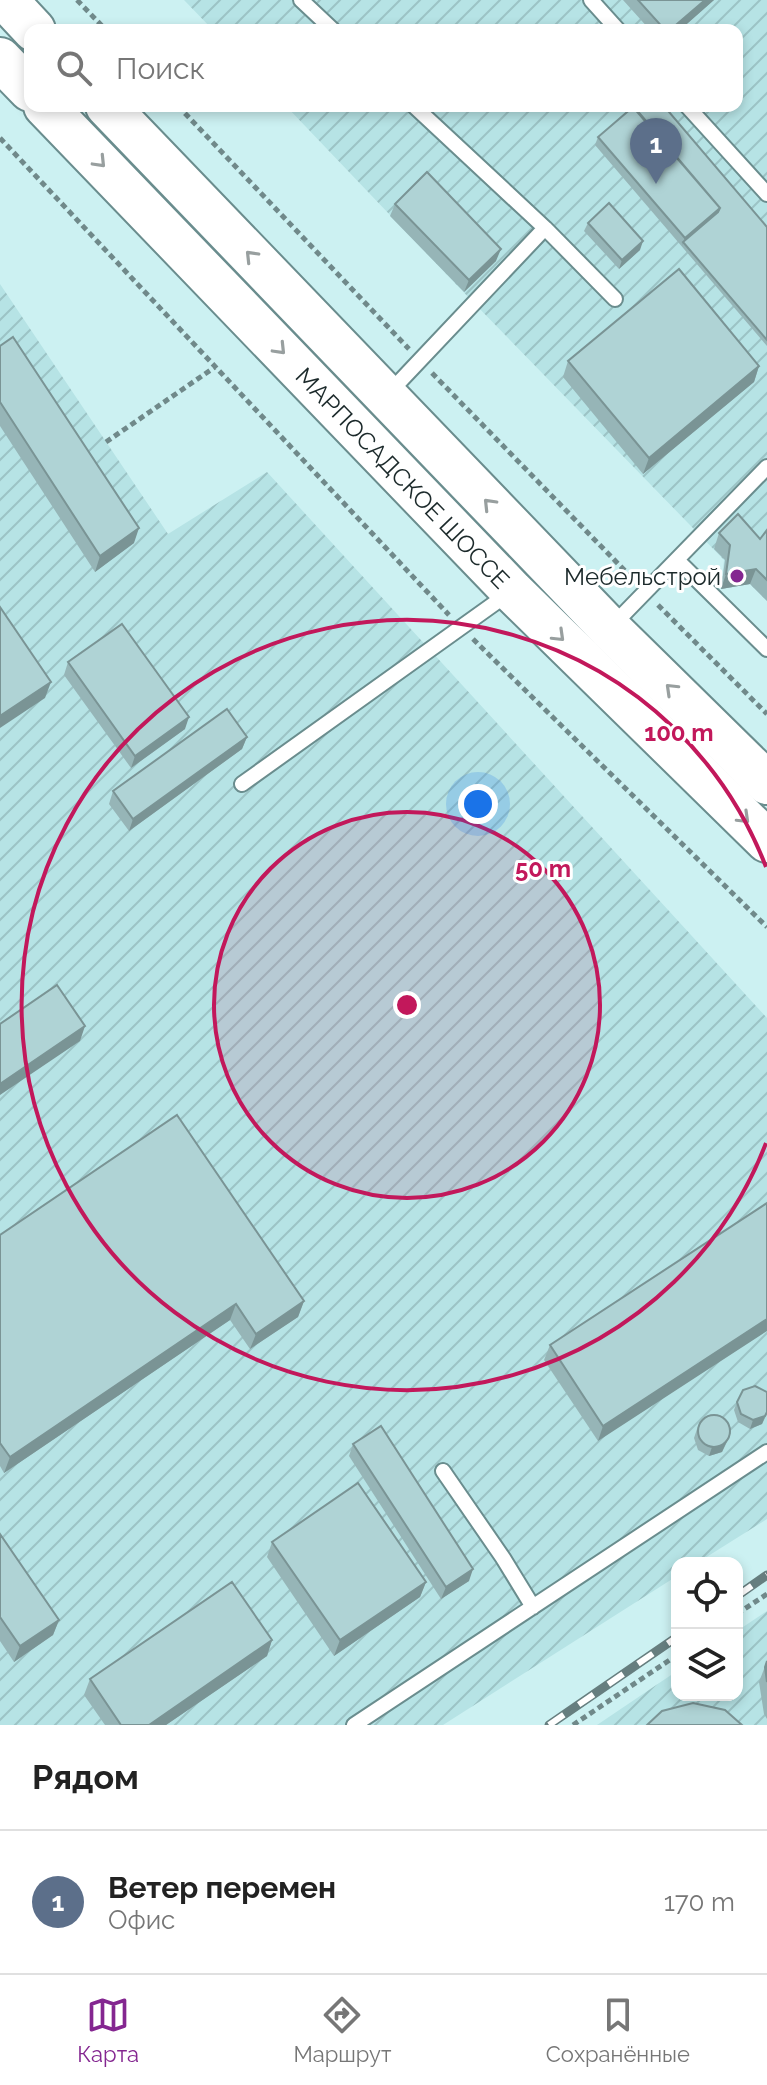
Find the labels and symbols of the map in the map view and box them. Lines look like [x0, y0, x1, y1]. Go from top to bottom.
pin: 1 [630, 118, 682, 184]
one-way arrow [90, 153, 105, 167]
one-way arrow [245, 251, 260, 265]
one-way arrow [271, 340, 285, 355]
street label: МАРПОСАДСКОЕ ШОССЕ [290, 361, 516, 594]
one-way arrow [484, 499, 498, 513]
place label: Мебельстрой [564, 562, 721, 591]
marker: Мебельстрой [728, 567, 746, 585]
one-way arrow [550, 627, 564, 641]
one-way arrow [666, 684, 680, 698]
text: 100 m [644, 718, 714, 747]
your location [458, 784, 498, 824]
one-way arrow [735, 809, 749, 824]
text: 50 m [515, 854, 571, 883]
centre of rings [393, 991, 421, 1019]

